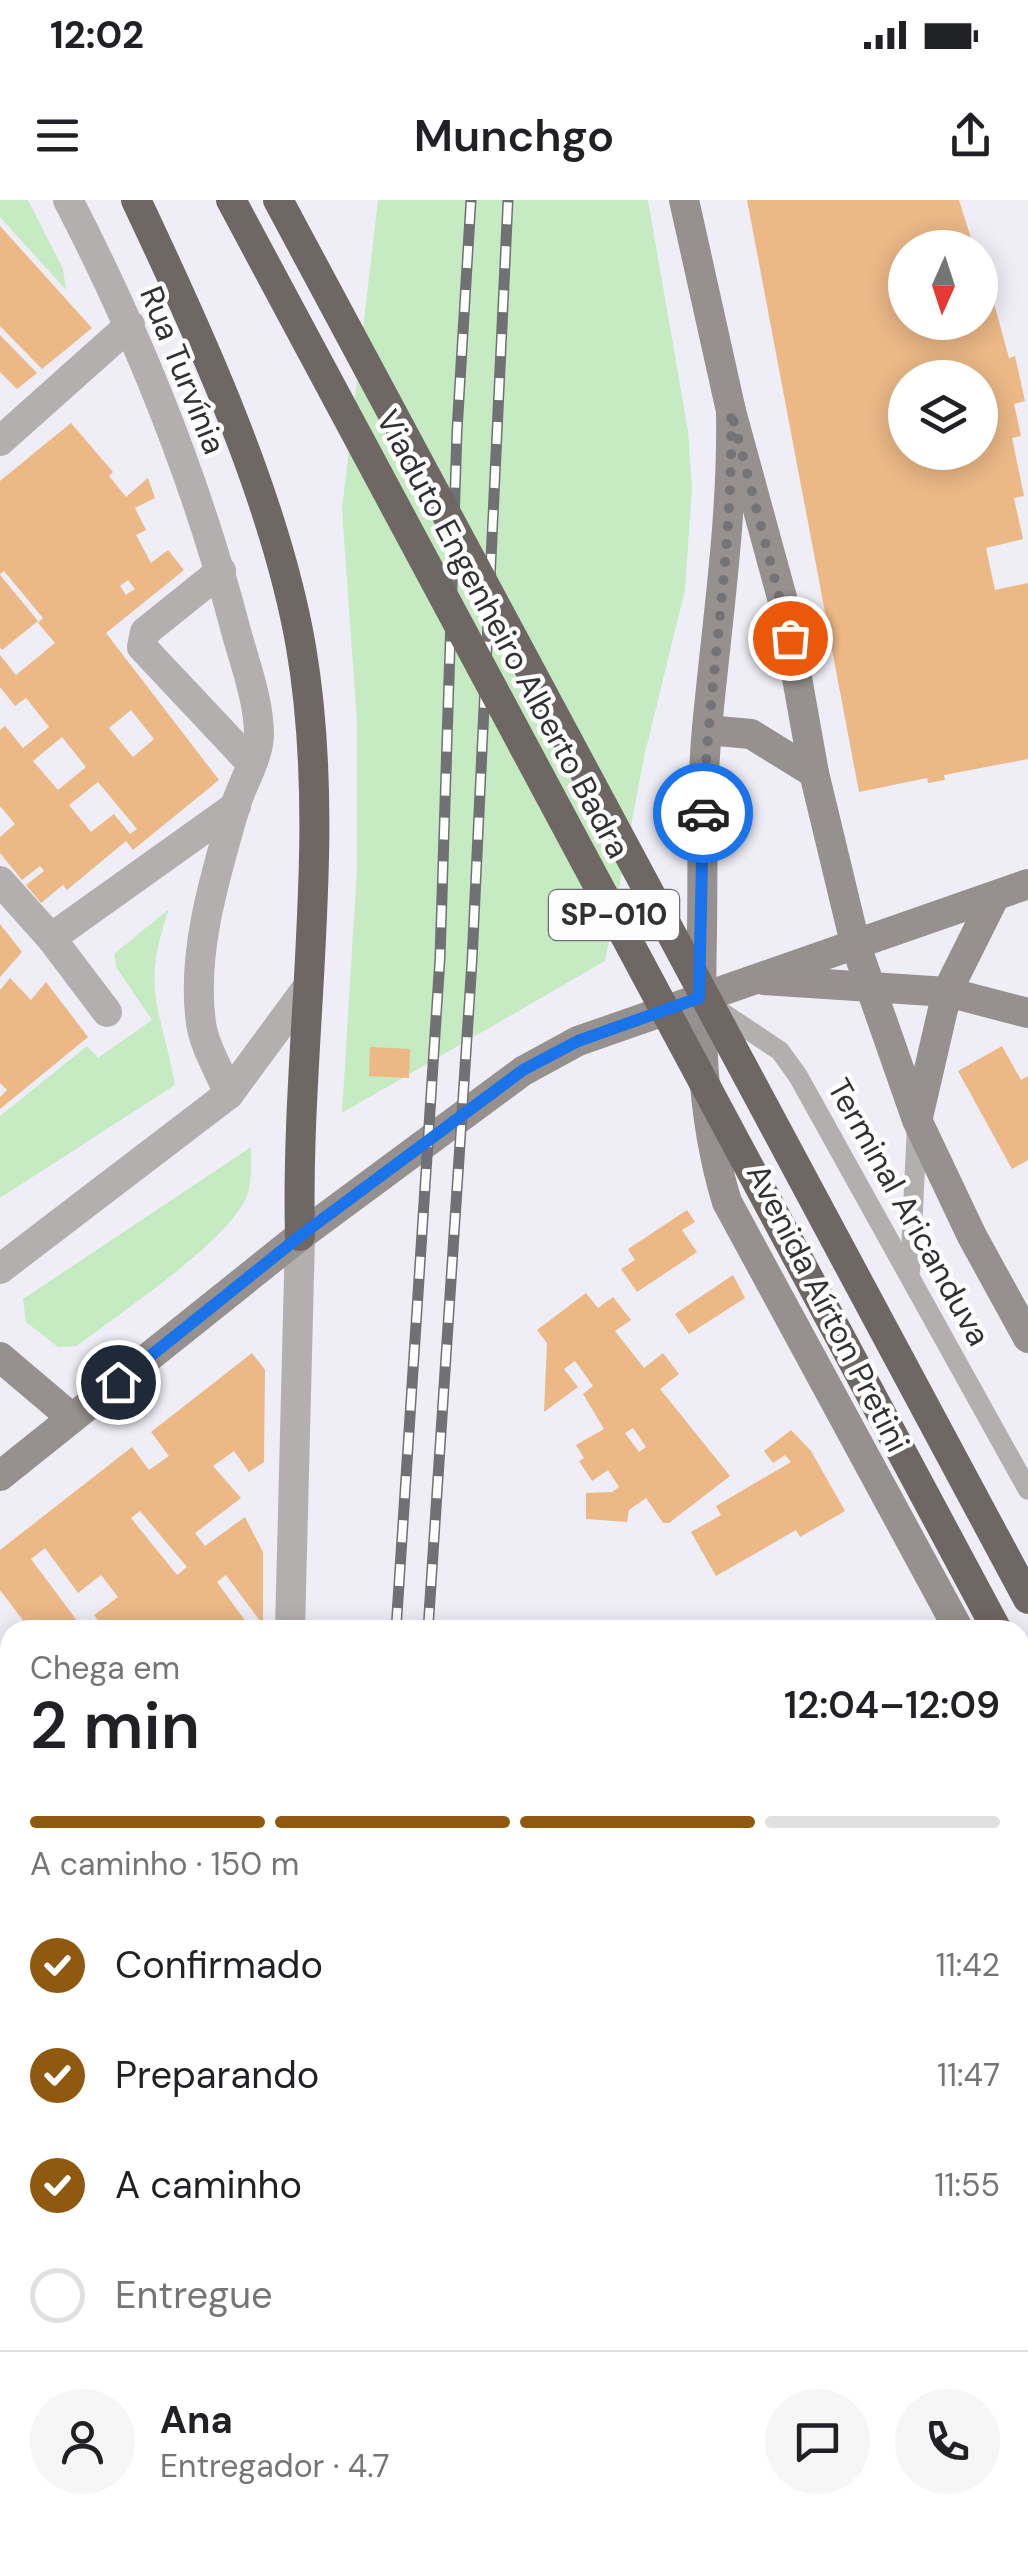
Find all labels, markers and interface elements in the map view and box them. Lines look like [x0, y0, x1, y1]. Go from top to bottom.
text: 12:02 [50, 10, 144, 60]
text: Munchgo [414, 106, 614, 165]
icon: menu [30, 108, 85, 163]
icon: share [943, 108, 998, 163]
north arrow [888, 230, 998, 340]
map controls [888, 230, 998, 470]
street label: Rua Turvínia [130, 280, 236, 460]
button: layers [888, 360, 998, 470]
street label: Viaduto Engenheiro Alberto Badra [367, 403, 639, 865]
pin [748, 596, 833, 681]
icon: bag [763, 611, 818, 666]
courier [653, 763, 753, 863]
icon: car [676, 786, 731, 841]
road number: SP-010 [549, 890, 679, 940]
street label: Terminal Aricanduva [818, 1071, 1000, 1353]
street label: Avenida Aírton Pretini [737, 1157, 919, 1459]
pin [76, 1340, 161, 1425]
icon: home [91, 1355, 146, 1410]
text: Chega em [30, 1647, 180, 1689]
text: 12:04–12:09 [784, 1680, 1000, 1730]
text: 2 min [30, 1684, 200, 1768]
text: A caminho · 150 m [30, 1843, 299, 1885]
icon: check [30, 1938, 85, 1993]
text: Confirmado [115, 1940, 323, 1990]
text: 11:42 [936, 1944, 1000, 1986]
icon: check [30, 2048, 85, 2103]
text: Preparando [115, 2050, 319, 2100]
text: 11:47 [937, 2054, 1000, 2096]
icon: check [30, 2158, 85, 2213]
text: A caminho [115, 2160, 302, 2210]
text: 11:55 [935, 2164, 1000, 2206]
text: Entregue [115, 2270, 273, 2320]
button: person [30, 2389, 135, 2494]
button: chat [765, 2389, 870, 2494]
button: phone [895, 2389, 1000, 2494]
text: Ana [160, 2395, 233, 2445]
text: Entregador · 4.7 [160, 2445, 390, 2487]

